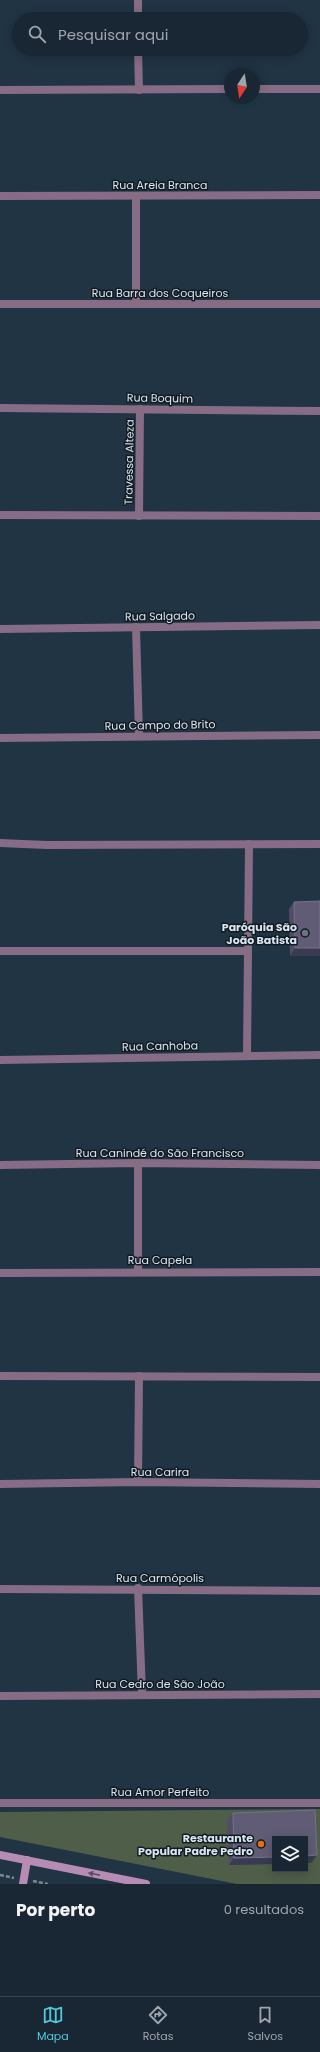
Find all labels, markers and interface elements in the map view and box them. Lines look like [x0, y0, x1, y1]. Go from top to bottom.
search box [12, 12, 308, 56]
icon: search [26, 23, 48, 45]
text: Pesquisar aqui [58, 24, 168, 45]
north arrow [224, 68, 260, 104]
street label: Rua Areia Branca [113, 177, 207, 193]
street label: Rua Barra dos Coqueiros [92, 285, 228, 301]
street label: Rua Boquim [127, 389, 193, 407]
street label: Travessa Alteza [120, 419, 138, 505]
street label: Rua Salgado [125, 607, 195, 625]
street label: Rua Campo do Brito [104, 716, 216, 734]
place label: Paróquia São João Batista [222, 919, 297, 948]
marker: Paróquia São João Batista [300, 928, 310, 938]
street label: Rua Canhoba [122, 1037, 198, 1055]
street label: Rua Canindé do São Francisco [76, 1145, 244, 1161]
street label: Rua Capela [128, 1252, 192, 1268]
street label: Rua Carira [131, 1464, 189, 1480]
street label: Rua Carmópolis [116, 1570, 204, 1586]
street label: Rua Cedro de São João [95, 1676, 225, 1692]
street label: Rua Amor Perfeito [111, 1784, 209, 1800]
place label: Restaurante Popular Padre Pedro [138, 1830, 253, 1859]
map controls [272, 1836, 308, 1872]
button: layers [272, 1836, 308, 1872]
marker: Restaurante Popular Padre Pedro [256, 1839, 266, 1849]
one-way arrow [88, 1870, 100, 1876]
text: Por perto [16, 1898, 95, 1922]
text: 0 resultados [224, 1900, 304, 1919]
tab: Mapa [37, 2004, 69, 2045]
tab: Rotas [143, 2004, 174, 2045]
tab: Salvos [247, 2004, 283, 2045]

